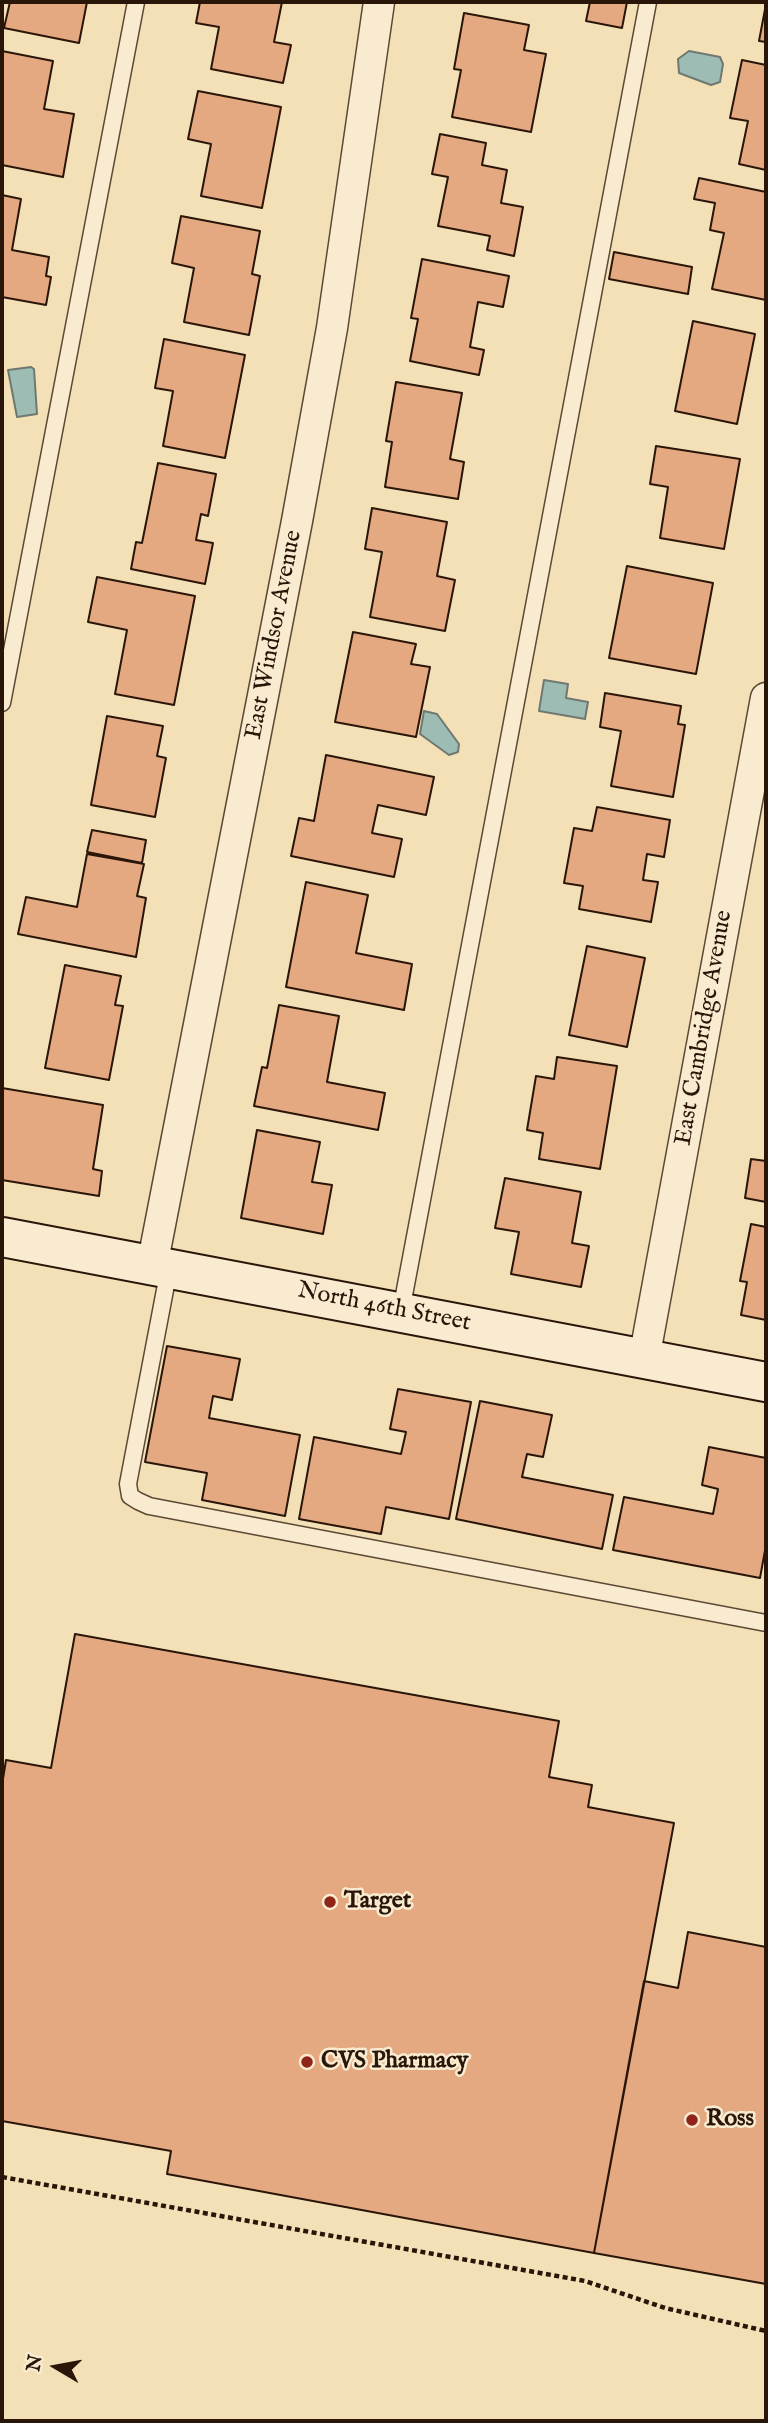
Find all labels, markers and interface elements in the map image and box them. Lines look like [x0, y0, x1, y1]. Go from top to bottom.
street label: East Windsor Avenue [241, 528, 309, 742]
street label: East Cambridge Avenue [670, 908, 740, 1148]
street label: North 46th Street [295, 1277, 473, 1339]
place label: Target [344, 1888, 411, 1916]
marker: Target [322, 1894, 338, 1910]
place label: CVS Pharmacy [321, 2048, 468, 2076]
marker: CVS Pharmacy [299, 2054, 315, 2070]
place label: Ross [706, 2106, 754, 2134]
marker: Ross [684, 2112, 700, 2128]
north arrow [21, 2332, 91, 2402]
text: N [22, 2353, 49, 2374]

